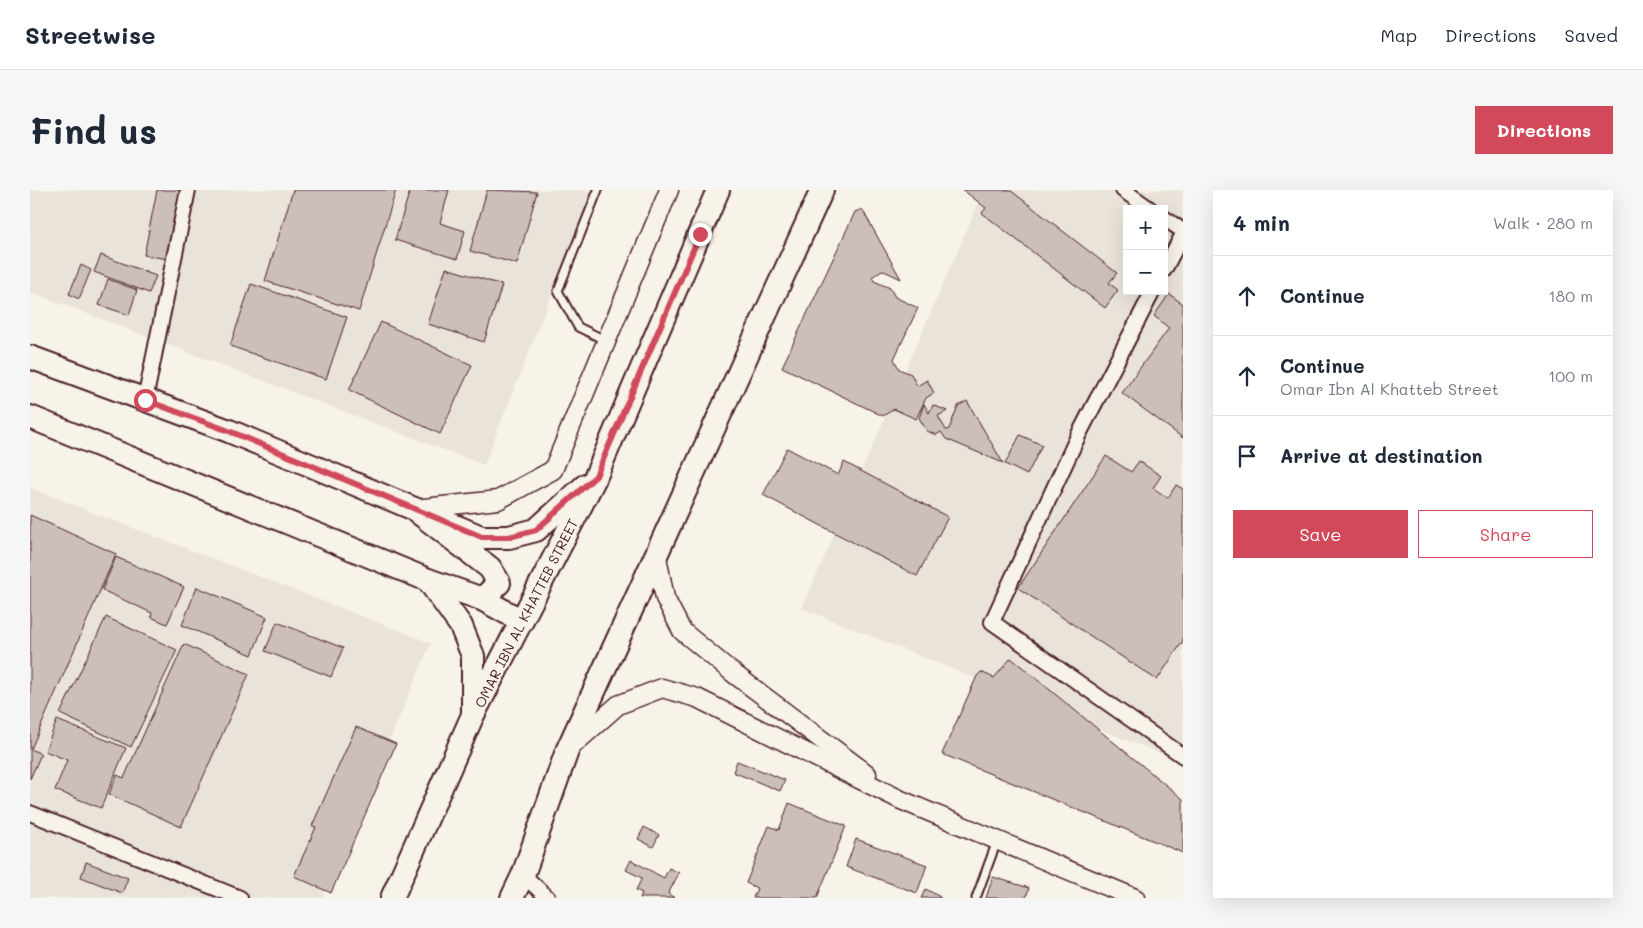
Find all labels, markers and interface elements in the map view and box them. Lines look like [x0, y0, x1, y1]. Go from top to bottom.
text: Streetwise [25, 19, 155, 50]
text: Map [1380, 23, 1417, 47]
text: Directions [1445, 23, 1537, 47]
text: Saved [1565, 23, 1618, 47]
button: Directions [1475, 106, 1613, 154]
text: Find us [30, 107, 157, 153]
map controls [1123, 205, 1168, 295]
button: + [1123, 205, 1168, 250]
text: 4 min [1233, 209, 1290, 236]
text: Walk · 280 m [1493, 212, 1593, 233]
route end [689, 223, 712, 246]
button: − [1123, 250, 1168, 295]
icon: ahead [1233, 282, 1261, 310]
text: Continue [1280, 283, 1365, 308]
text: 180 m [1548, 285, 1593, 306]
text: Continue [1280, 353, 1365, 378]
icon: ahead [1233, 362, 1261, 390]
text: 100 m [1548, 365, 1593, 386]
text: Omar Ibn Al Khatteb Street [1280, 378, 1499, 399]
route start [134, 389, 157, 412]
icon: arrive [1233, 442, 1261, 470]
text: Arrive at destination [1280, 443, 1483, 468]
button: Save [1233, 510, 1408, 558]
button: Share [1418, 510, 1593, 558]
street label: OMAR IBN AL KHATTEB STREET [470, 515, 582, 711]

